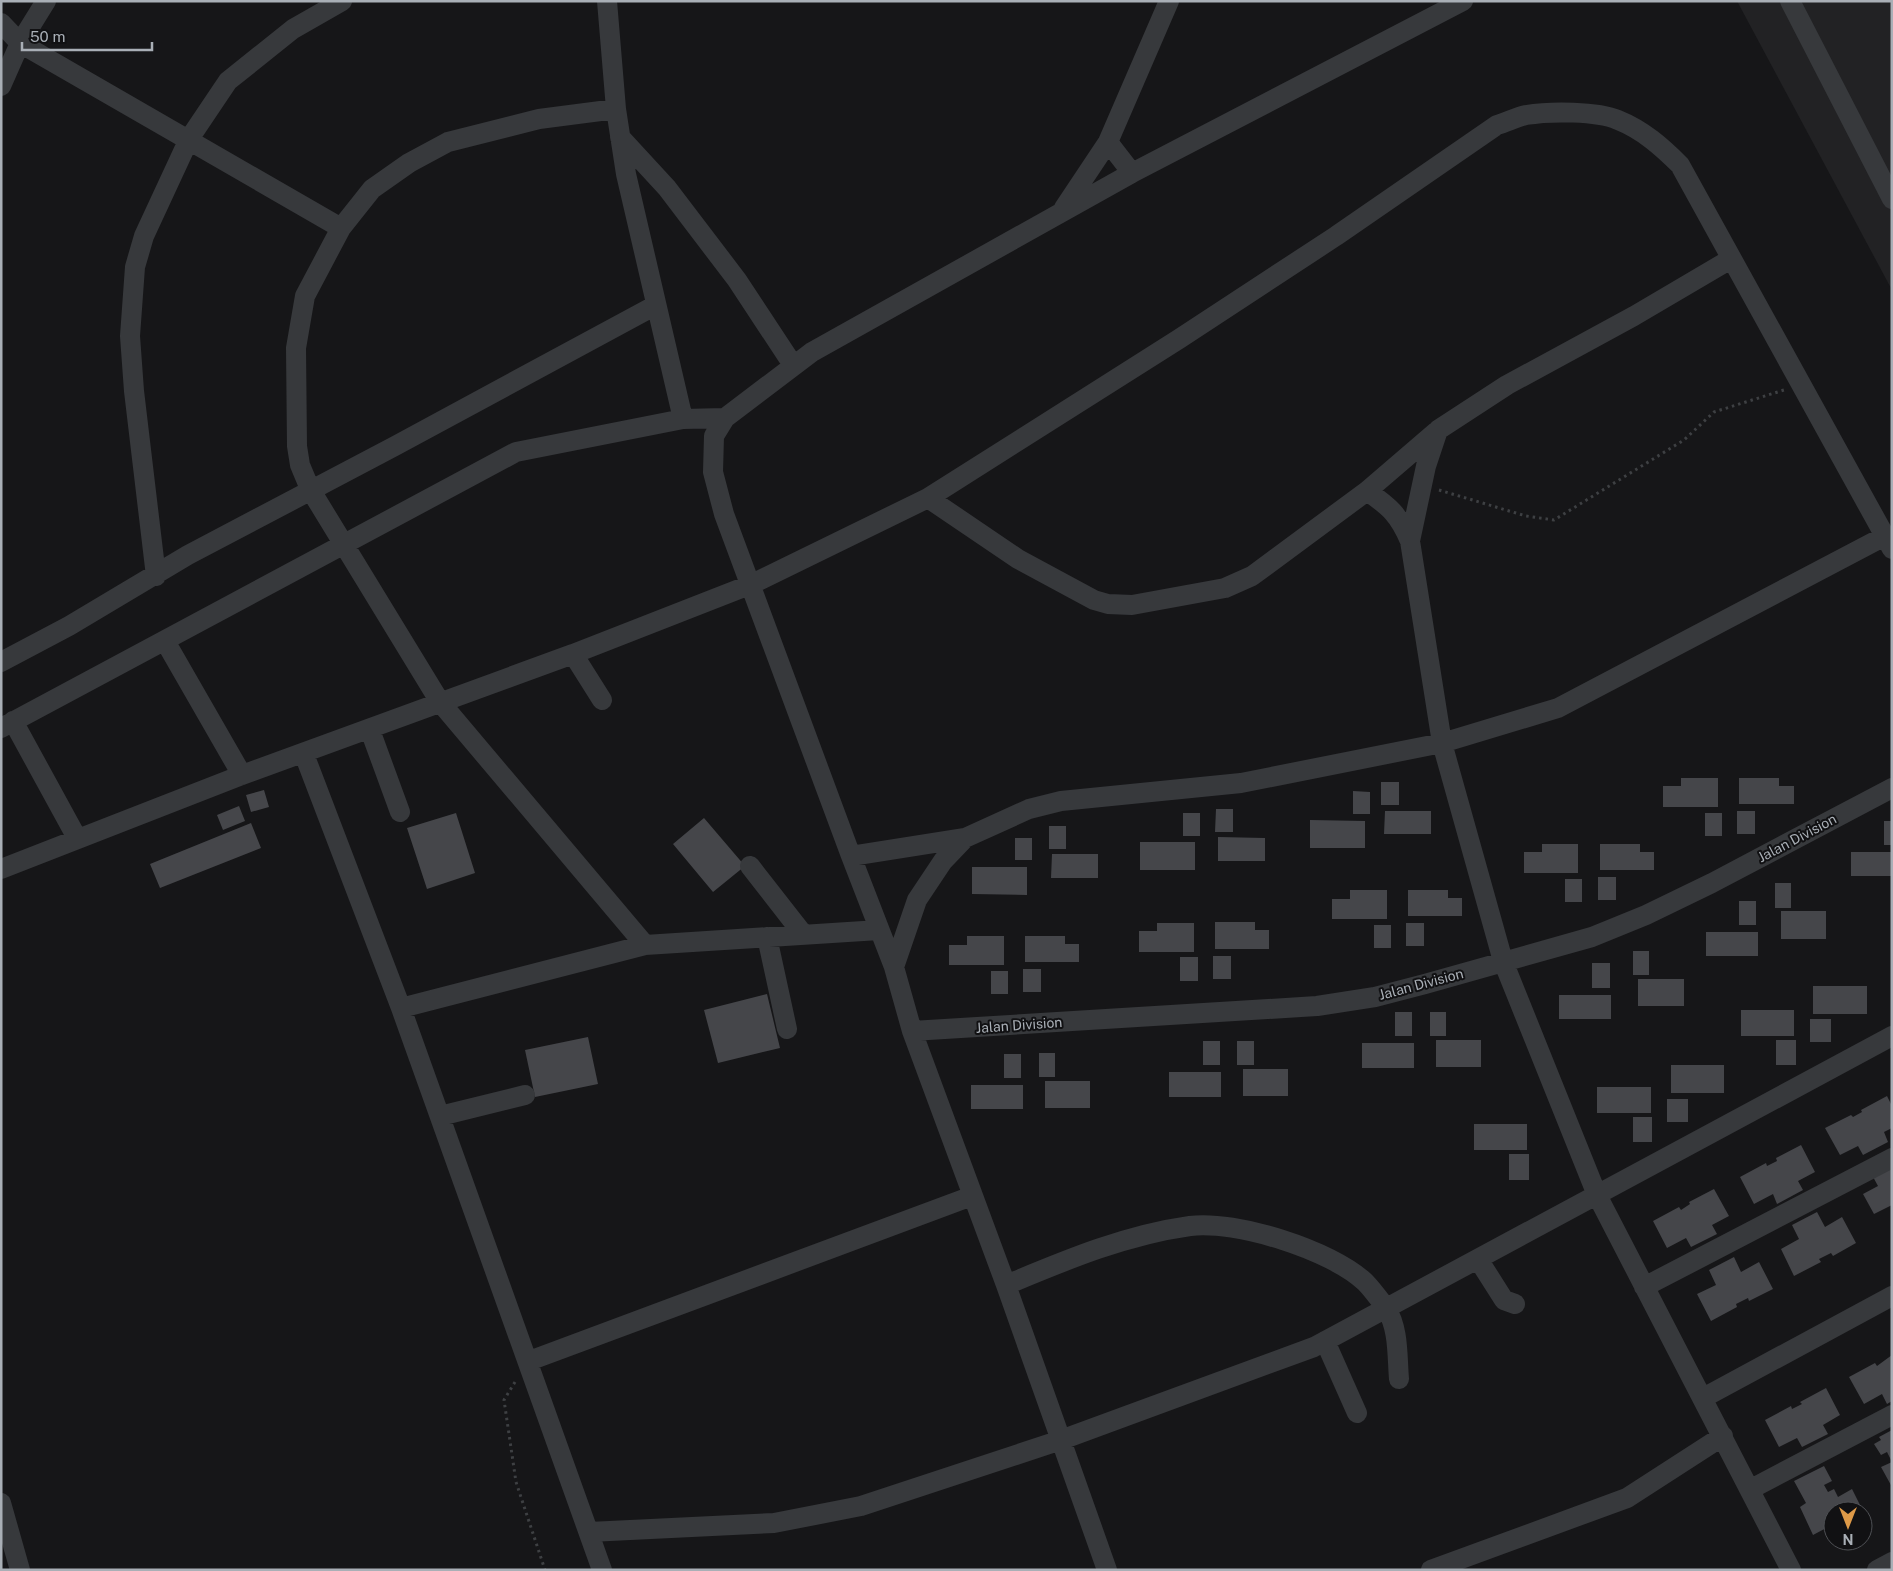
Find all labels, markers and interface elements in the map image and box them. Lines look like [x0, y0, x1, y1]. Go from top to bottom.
scale bar [22, 20, 152, 52]
text: 50 m [30, 28, 65, 45]
street label: Jalan Division [1755, 811, 1839, 865]
street label: Jalan Division [1377, 965, 1465, 1003]
street label: Jalan Division [975, 1014, 1063, 1036]
north arrow [1823, 1501, 1873, 1551]
text: N [1843, 1531, 1853, 1547]

